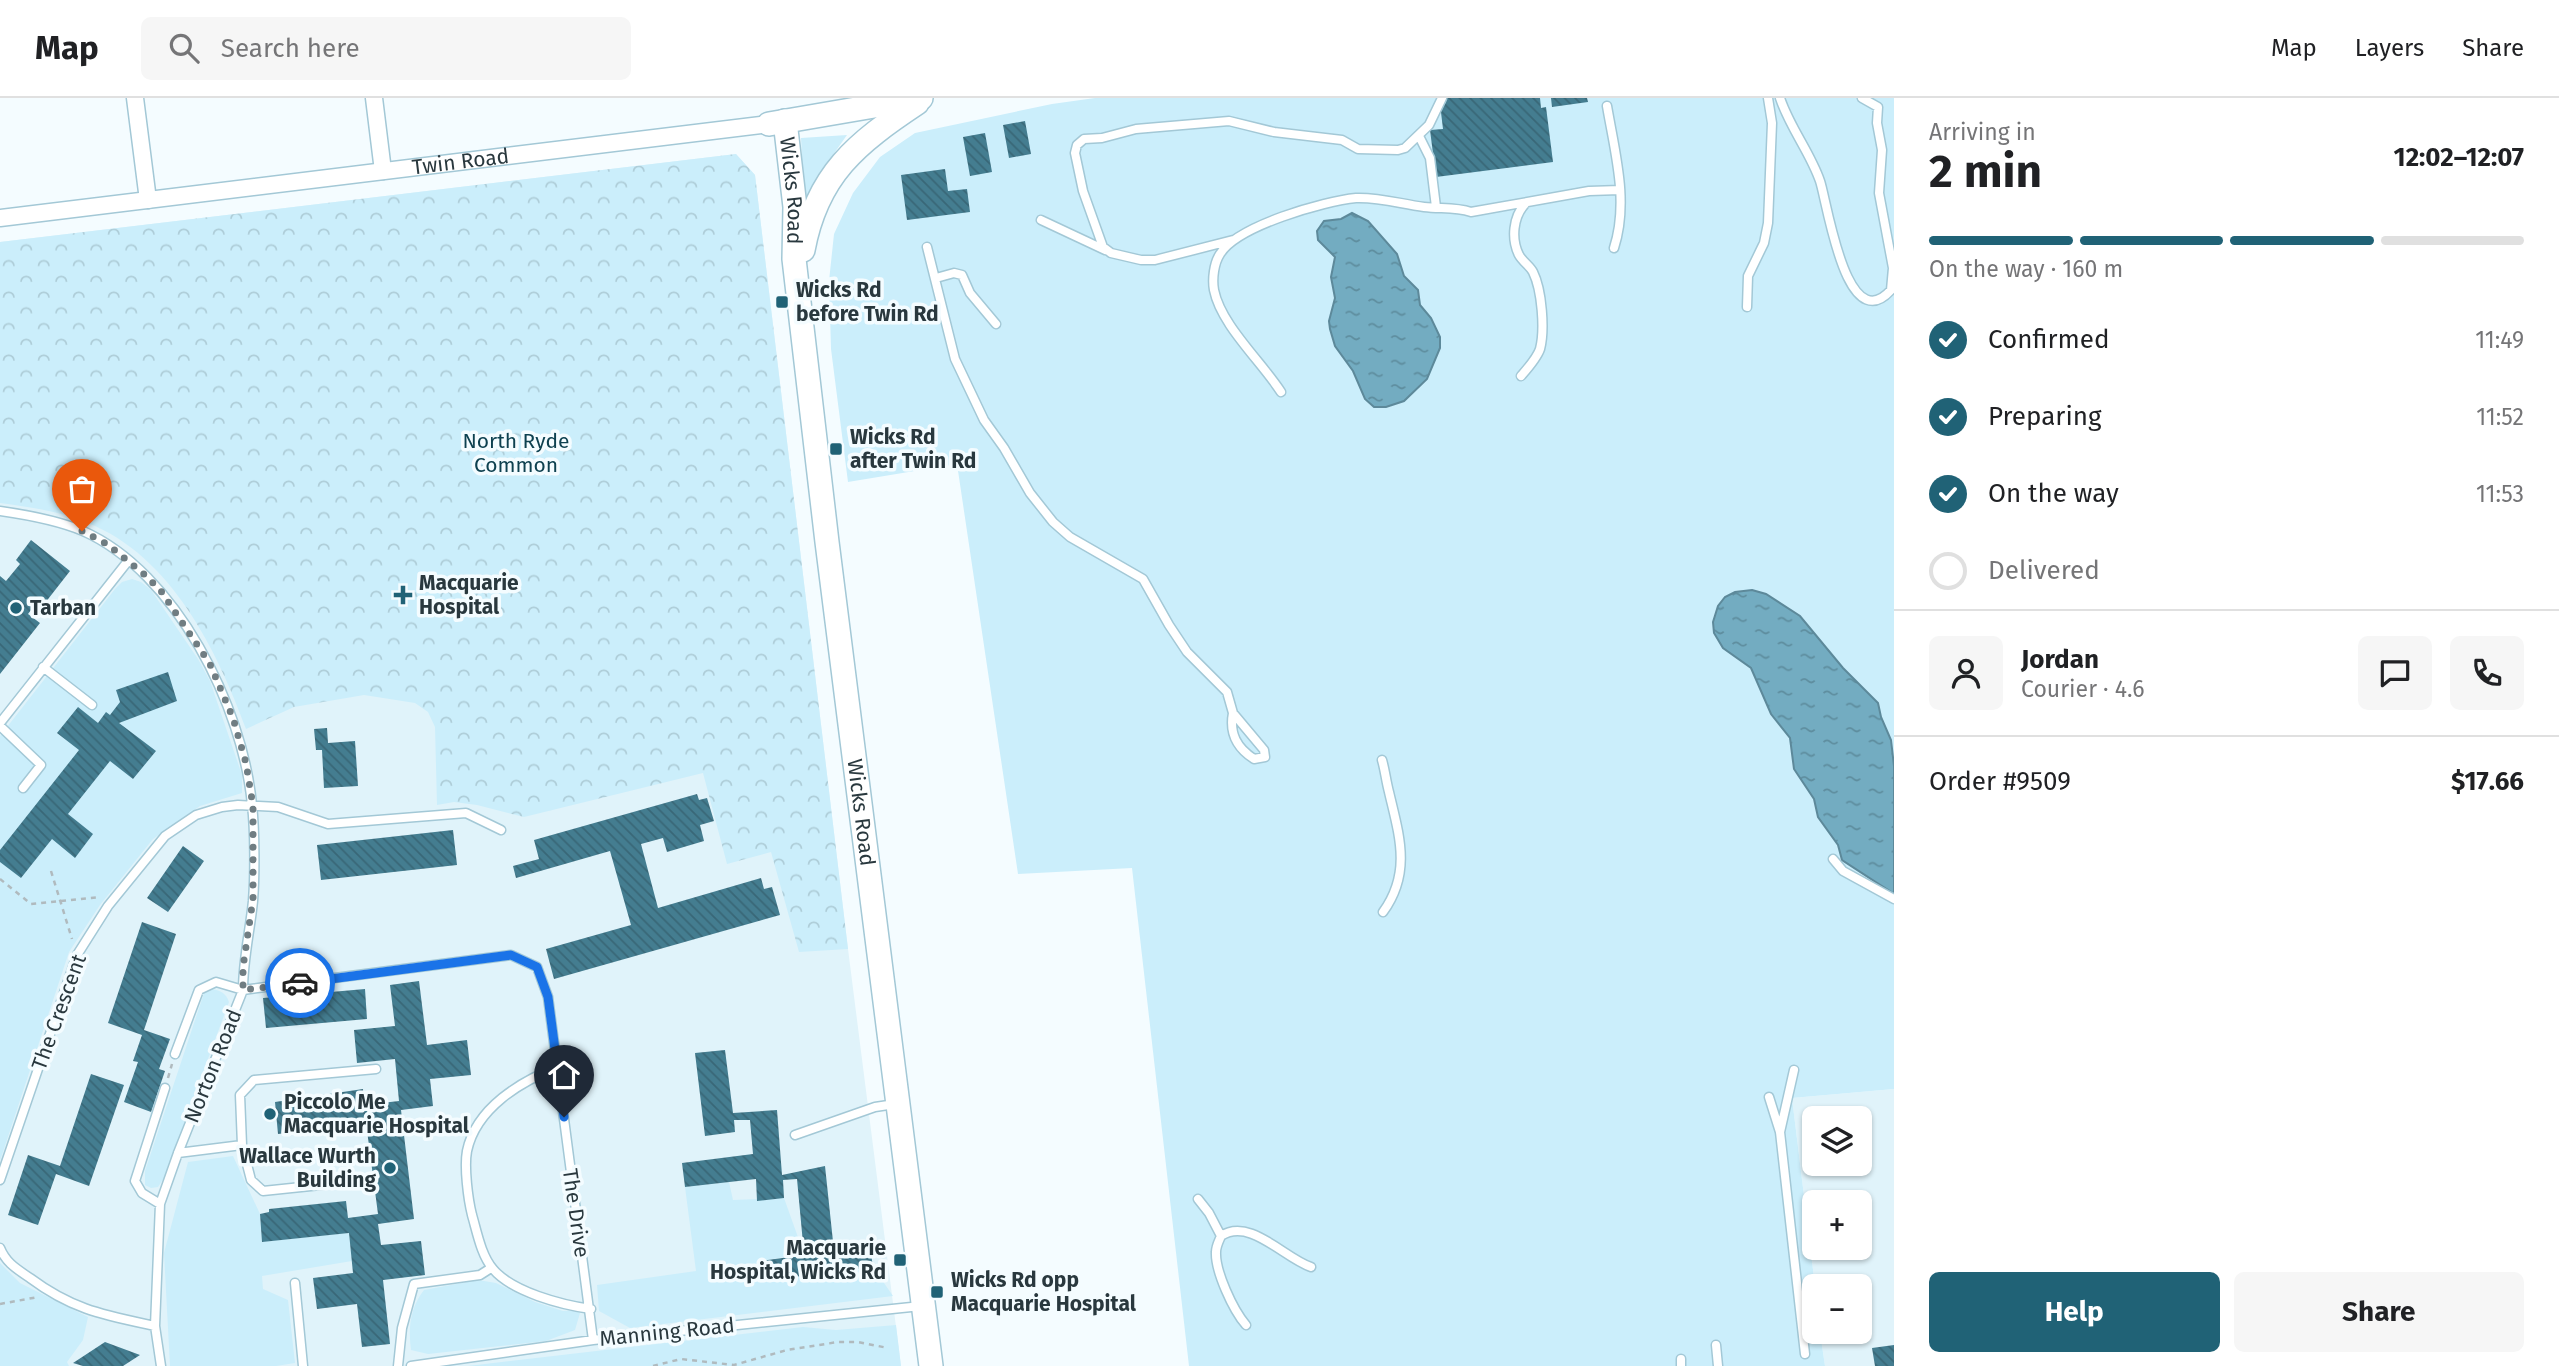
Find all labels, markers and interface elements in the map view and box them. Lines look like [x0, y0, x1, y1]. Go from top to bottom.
search box [141, 17, 631, 80]
text: Map [35, 28, 99, 68]
icon: search [165, 29, 203, 67]
text: Search here [221, 33, 360, 64]
text: Map [2271, 34, 2317, 62]
text: Layers [2355, 34, 2424, 62]
text: Share [2462, 34, 2524, 62]
text: Arriving in [1929, 118, 2036, 146]
street label: Wicks Road [774, 135, 808, 245]
text: 12:02–12:07 [2394, 142, 2524, 173]
street label: Twin Road [411, 143, 511, 181]
text: 2 min [1929, 144, 2042, 199]
text: On the way · 160 m [1929, 255, 2123, 283]
place label: Wicks Rd before Twin Rd [796, 277, 939, 327]
marker: Wicks Rd before Twin Rd [774, 294, 790, 310]
icon: check [1929, 321, 1967, 359]
text: Confirmed [1988, 324, 2109, 355]
text: 11:49 [2475, 326, 2524, 354]
icon: check [1929, 398, 1967, 436]
text: Preparing [1988, 401, 2101, 432]
text: 11:52 [2476, 403, 2524, 431]
place label: Wicks Rd after Twin Rd [850, 424, 976, 474]
park label: North Ryde Common [462, 428, 570, 478]
marker: Wicks Rd after Twin Rd [828, 441, 844, 457]
pin [52, 459, 112, 531]
icon: bag [63, 470, 101, 508]
icon: check [1929, 475, 1967, 513]
text: On the way [1988, 478, 2119, 509]
text: 11:53 [2476, 480, 2524, 508]
text: Delivered [1988, 555, 2100, 586]
place label: Macquarie Hospital [419, 570, 519, 620]
marker: Macquarie Hospital [393, 585, 413, 605]
place label: Tarban [30, 595, 96, 621]
marker: Tarban [8, 600, 24, 616]
button: person [1929, 636, 2003, 710]
button: chat [2358, 636, 2432, 710]
button: phone [2450, 636, 2524, 710]
text: Jordan [2021, 644, 2099, 675]
text: Courier · 4.6 [2021, 675, 2145, 703]
street label: Wicks Road [841, 757, 881, 867]
text: Order #9509 [1929, 766, 2071, 797]
text: $17.66 [2451, 766, 2524, 797]
courier [265, 948, 335, 1018]
street label: The Crescent [26, 950, 92, 1073]
icon: car [281, 964, 319, 1002]
street label: Norton Road [178, 1005, 248, 1127]
pin [534, 1045, 594, 1117]
icon: home [545, 1056, 583, 1094]
place label: Piccolo Me Macquarie Hospital [284, 1089, 470, 1139]
marker: Piccolo Me Macquarie Hospital [262, 1106, 278, 1122]
map controls [1802, 1106, 1872, 1344]
button: layers [1802, 1106, 1872, 1176]
place label: Wallace Wurth Building [239, 1143, 376, 1193]
marker: Wallace Wurth Building [382, 1160, 398, 1176]
street label: The Drive [557, 1167, 595, 1259]
button: + [1802, 1190, 1872, 1260]
place label: Macquarie Hospital, Wicks Rd [710, 1235, 886, 1285]
marker: Macquarie Hospital, Wicks Rd [892, 1252, 908, 1268]
place label: Wicks Rd opp Macquarie Hospital [951, 1267, 1137, 1317]
button: Help [1929, 1272, 2220, 1352]
button: Share [2234, 1272, 2524, 1352]
button: − [1802, 1274, 1872, 1344]
marker: Wicks Rd opp Macquarie Hospital [929, 1284, 945, 1300]
street label: Manning Road [598, 1312, 736, 1352]

